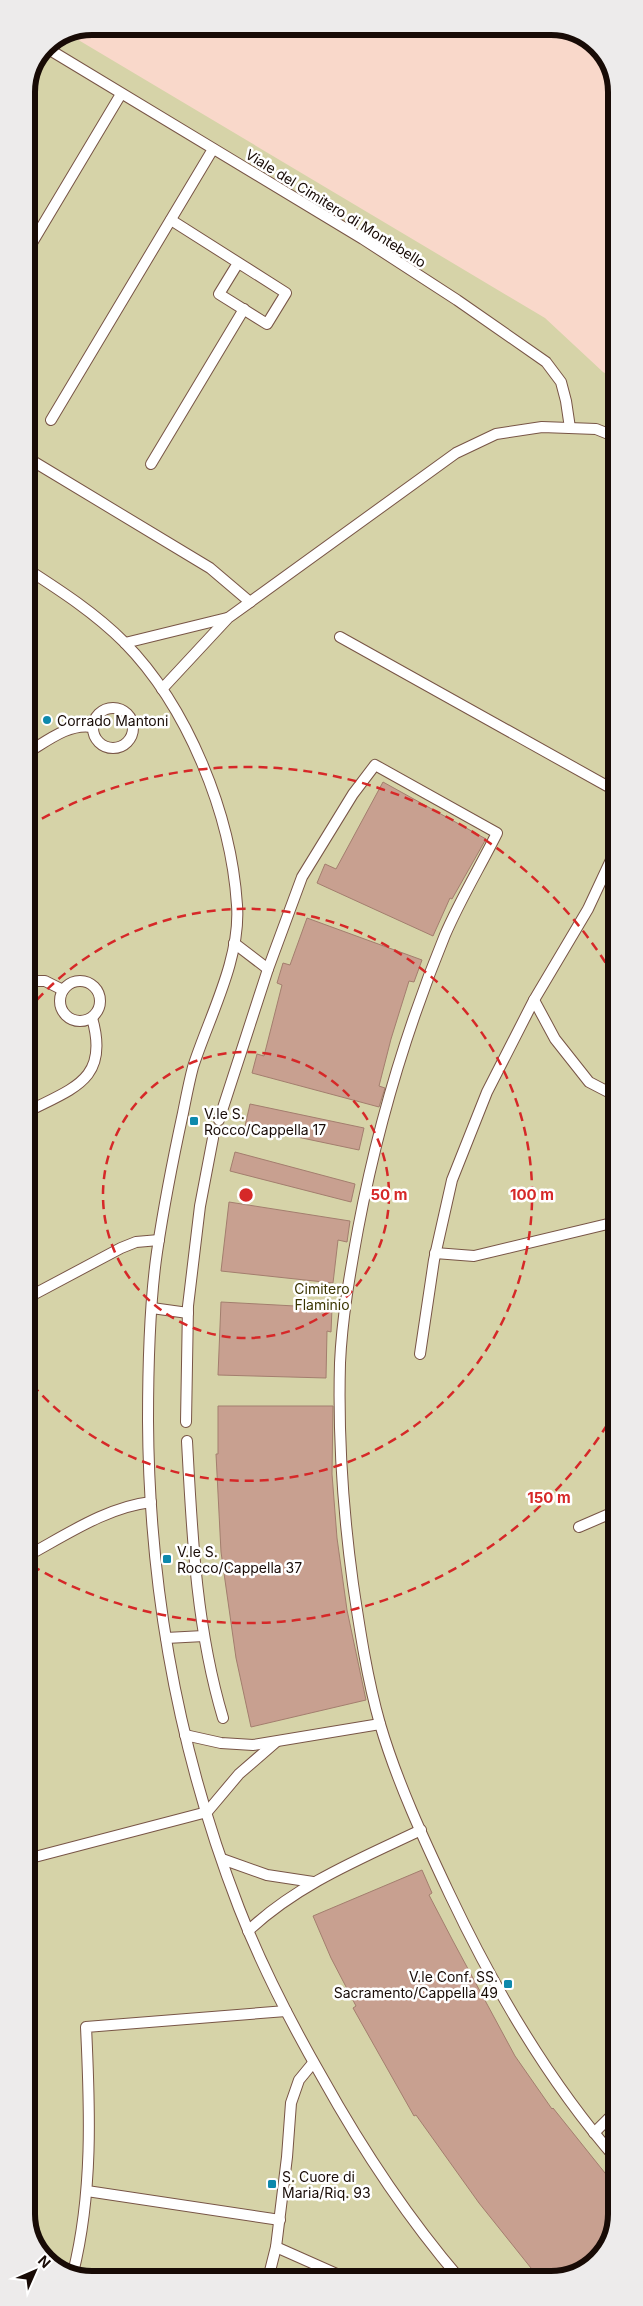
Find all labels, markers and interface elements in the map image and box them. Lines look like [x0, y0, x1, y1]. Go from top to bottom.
street label: Viale del Cimitero di Montebello [243, 145, 429, 271]
place label: Corrado Mantoni [57, 712, 168, 729]
marker: Corrado Mantoni [41, 714, 53, 726]
place label: V.le S. Rocco/Cappella 17 [204, 1105, 326, 1138]
marker: V.le S. Rocco/Cappella 17 [188, 1115, 200, 1127]
text: 50 m [371, 1185, 407, 1204]
text: 100 m [510, 1185, 554, 1204]
centre of rings [237, 1186, 255, 1204]
park label: Cimitero Flaminio [294, 1280, 350, 1313]
text: 150 m [527, 1488, 571, 1507]
place label: V.le S. Rocco/Cappella 37 [177, 1543, 302, 1576]
marker: V.le S. Rocco/Cappella 37 [161, 1553, 173, 1565]
place label: V.le Conf. SS. Sacramento/Cappella 49 [334, 1968, 498, 2001]
marker: V.le Conf. SS. Sacramento/Cappella 49 [502, 1978, 514, 1990]
place label: S. Cuore di Maria/Riq. 93 [282, 2168, 371, 2201]
marker: S. Cuore di Maria/Riq. 93 [266, 2178, 278, 2190]
north arrow [10, 2246, 60, 2296]
text: N [35, 2252, 54, 2271]

